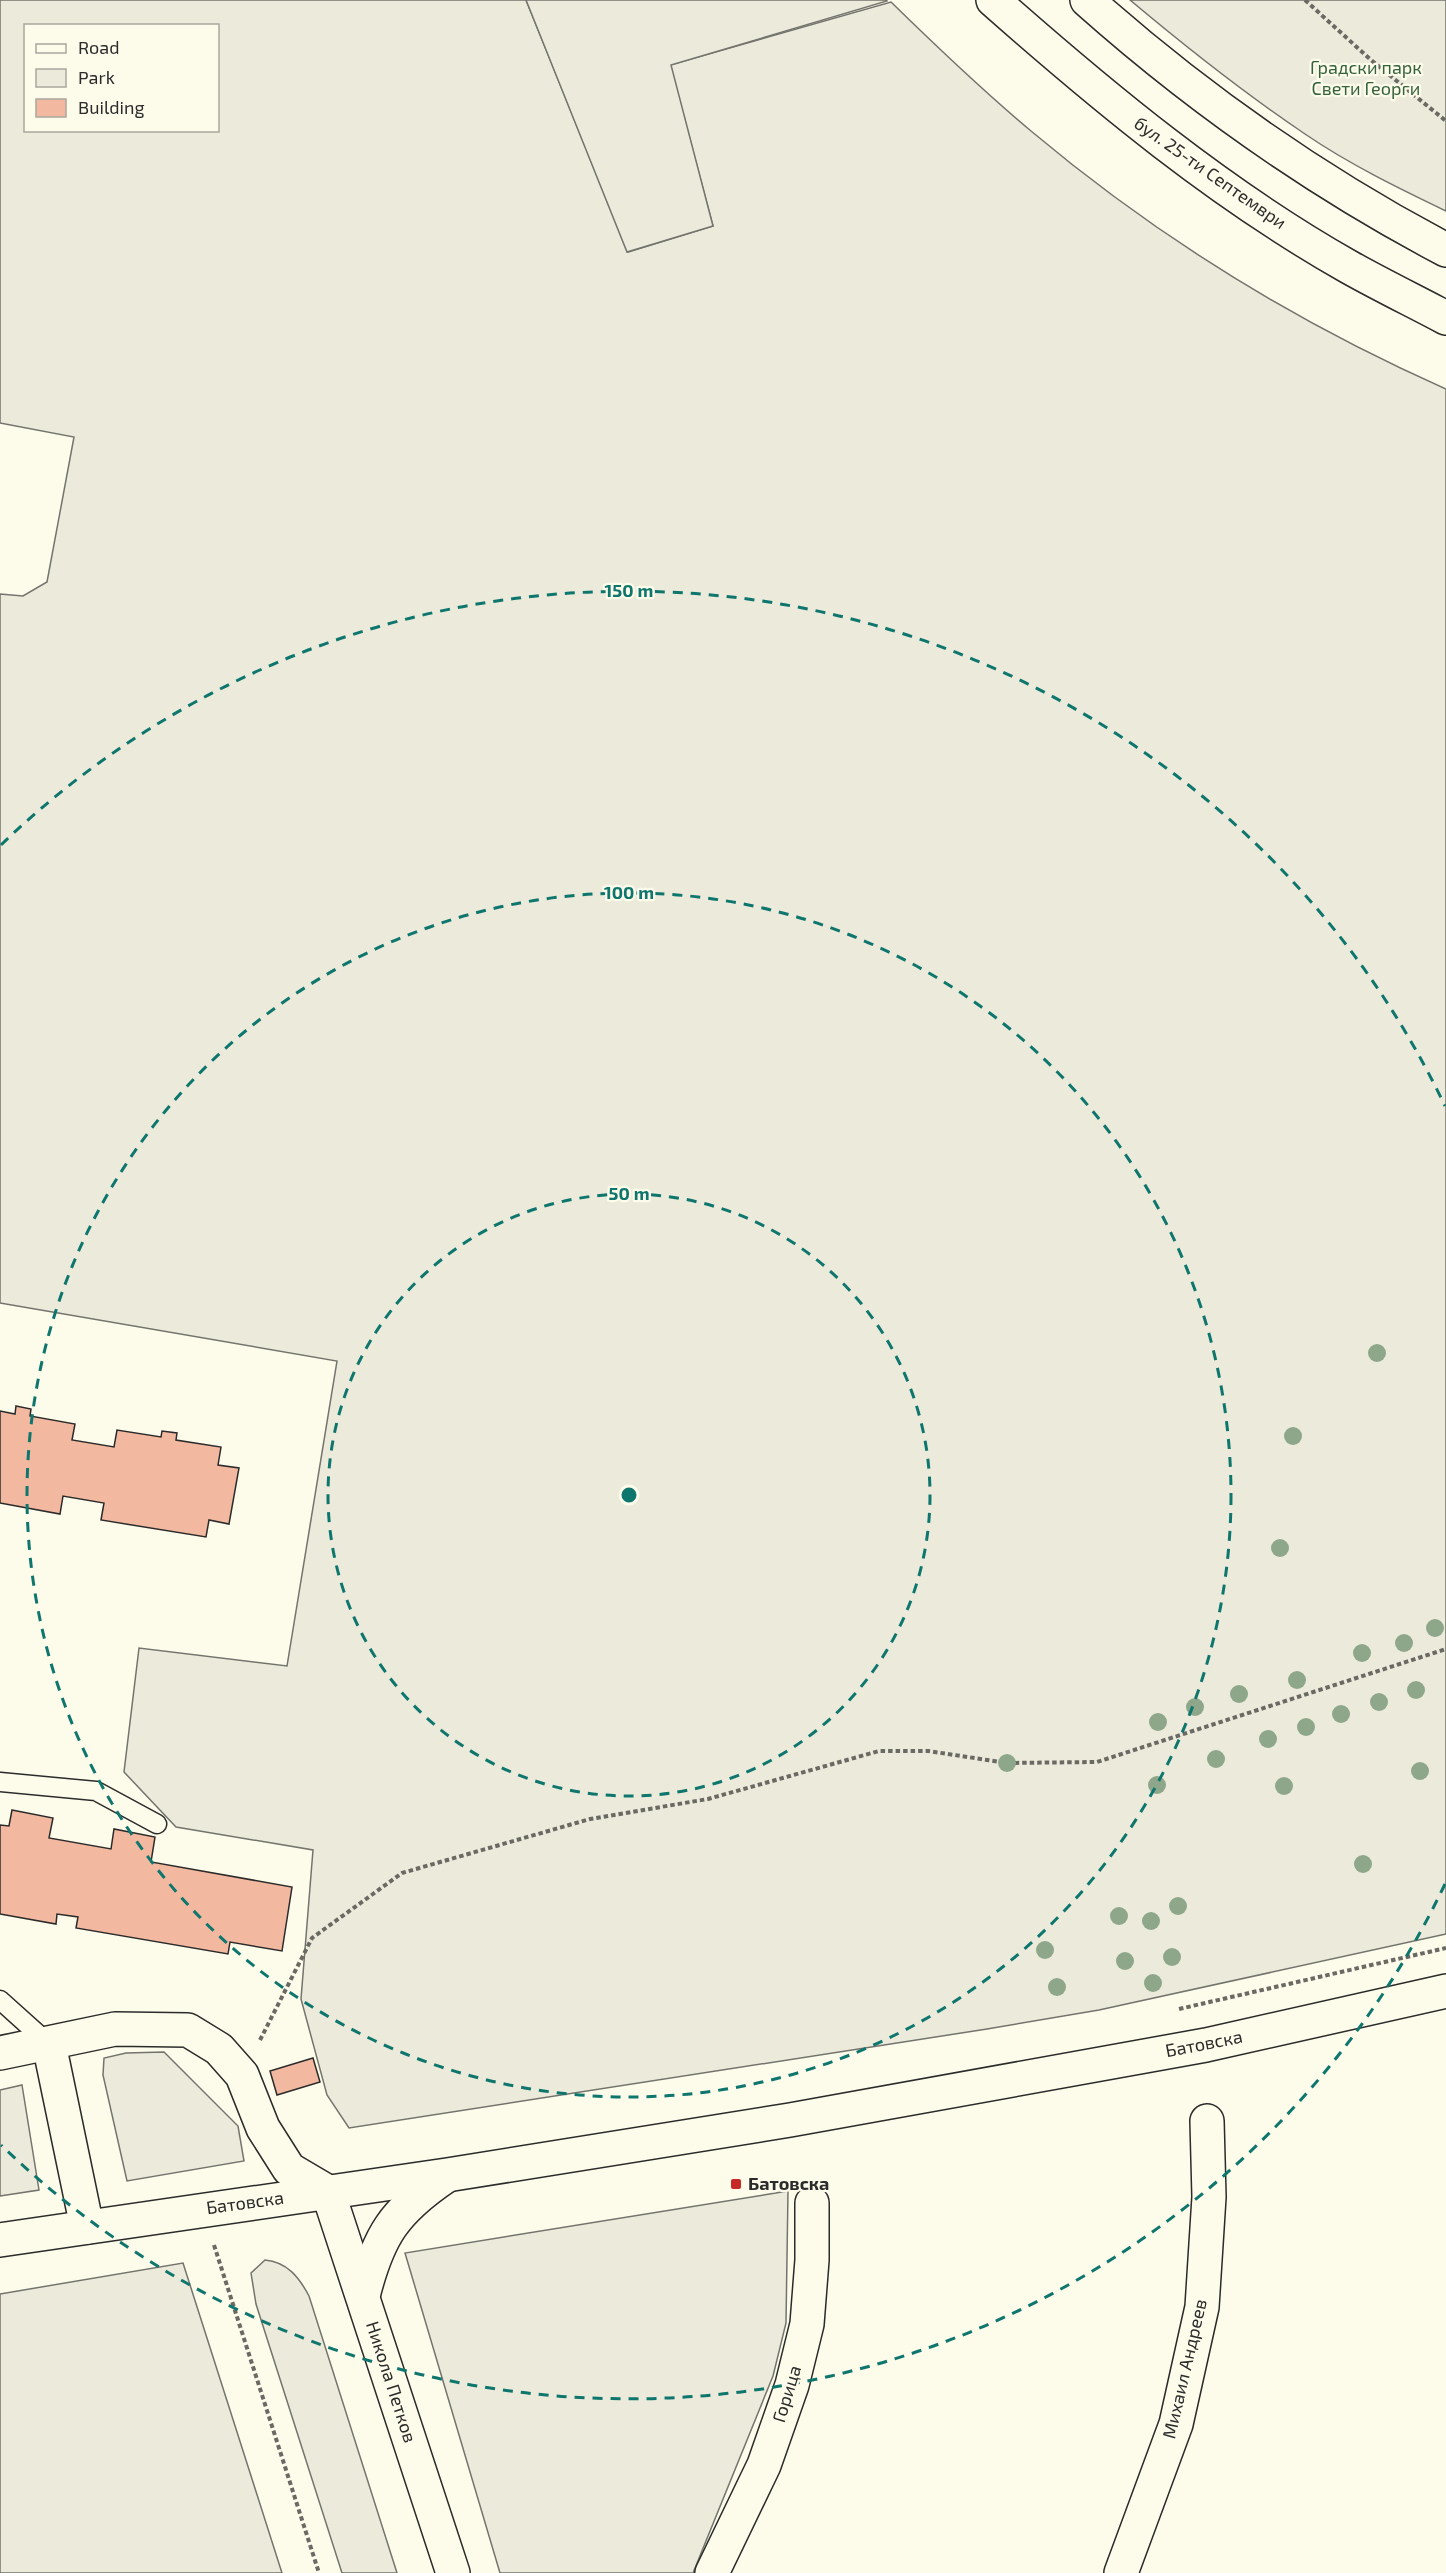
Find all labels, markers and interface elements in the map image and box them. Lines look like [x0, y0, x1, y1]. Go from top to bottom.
legend [24, 24, 219, 132]
text: Road [78, 36, 119, 58]
park label: Градски парк Свети Георги [1310, 56, 1422, 99]
text: Park [78, 66, 115, 88]
text: Building [78, 96, 145, 118]
street label: бул. 25-ти Септември [1130, 111, 1291, 233]
text: 150 m [605, 579, 653, 601]
text: 100 m [604, 881, 654, 903]
text: 50 m [608, 1182, 650, 1204]
centre of rings [619, 1485, 639, 1505]
street label: Батовска [1163, 2025, 1244, 2061]
place label: Батовска [748, 2172, 829, 2194]
marker: Батовска [729, 2177, 743, 2191]
street label: Батовска [205, 2186, 285, 2218]
street label: Михаил Андреев [1157, 2297, 1211, 2441]
street label: Никола Петков [362, 2318, 422, 2445]
street label: Горица [767, 2363, 805, 2425]

